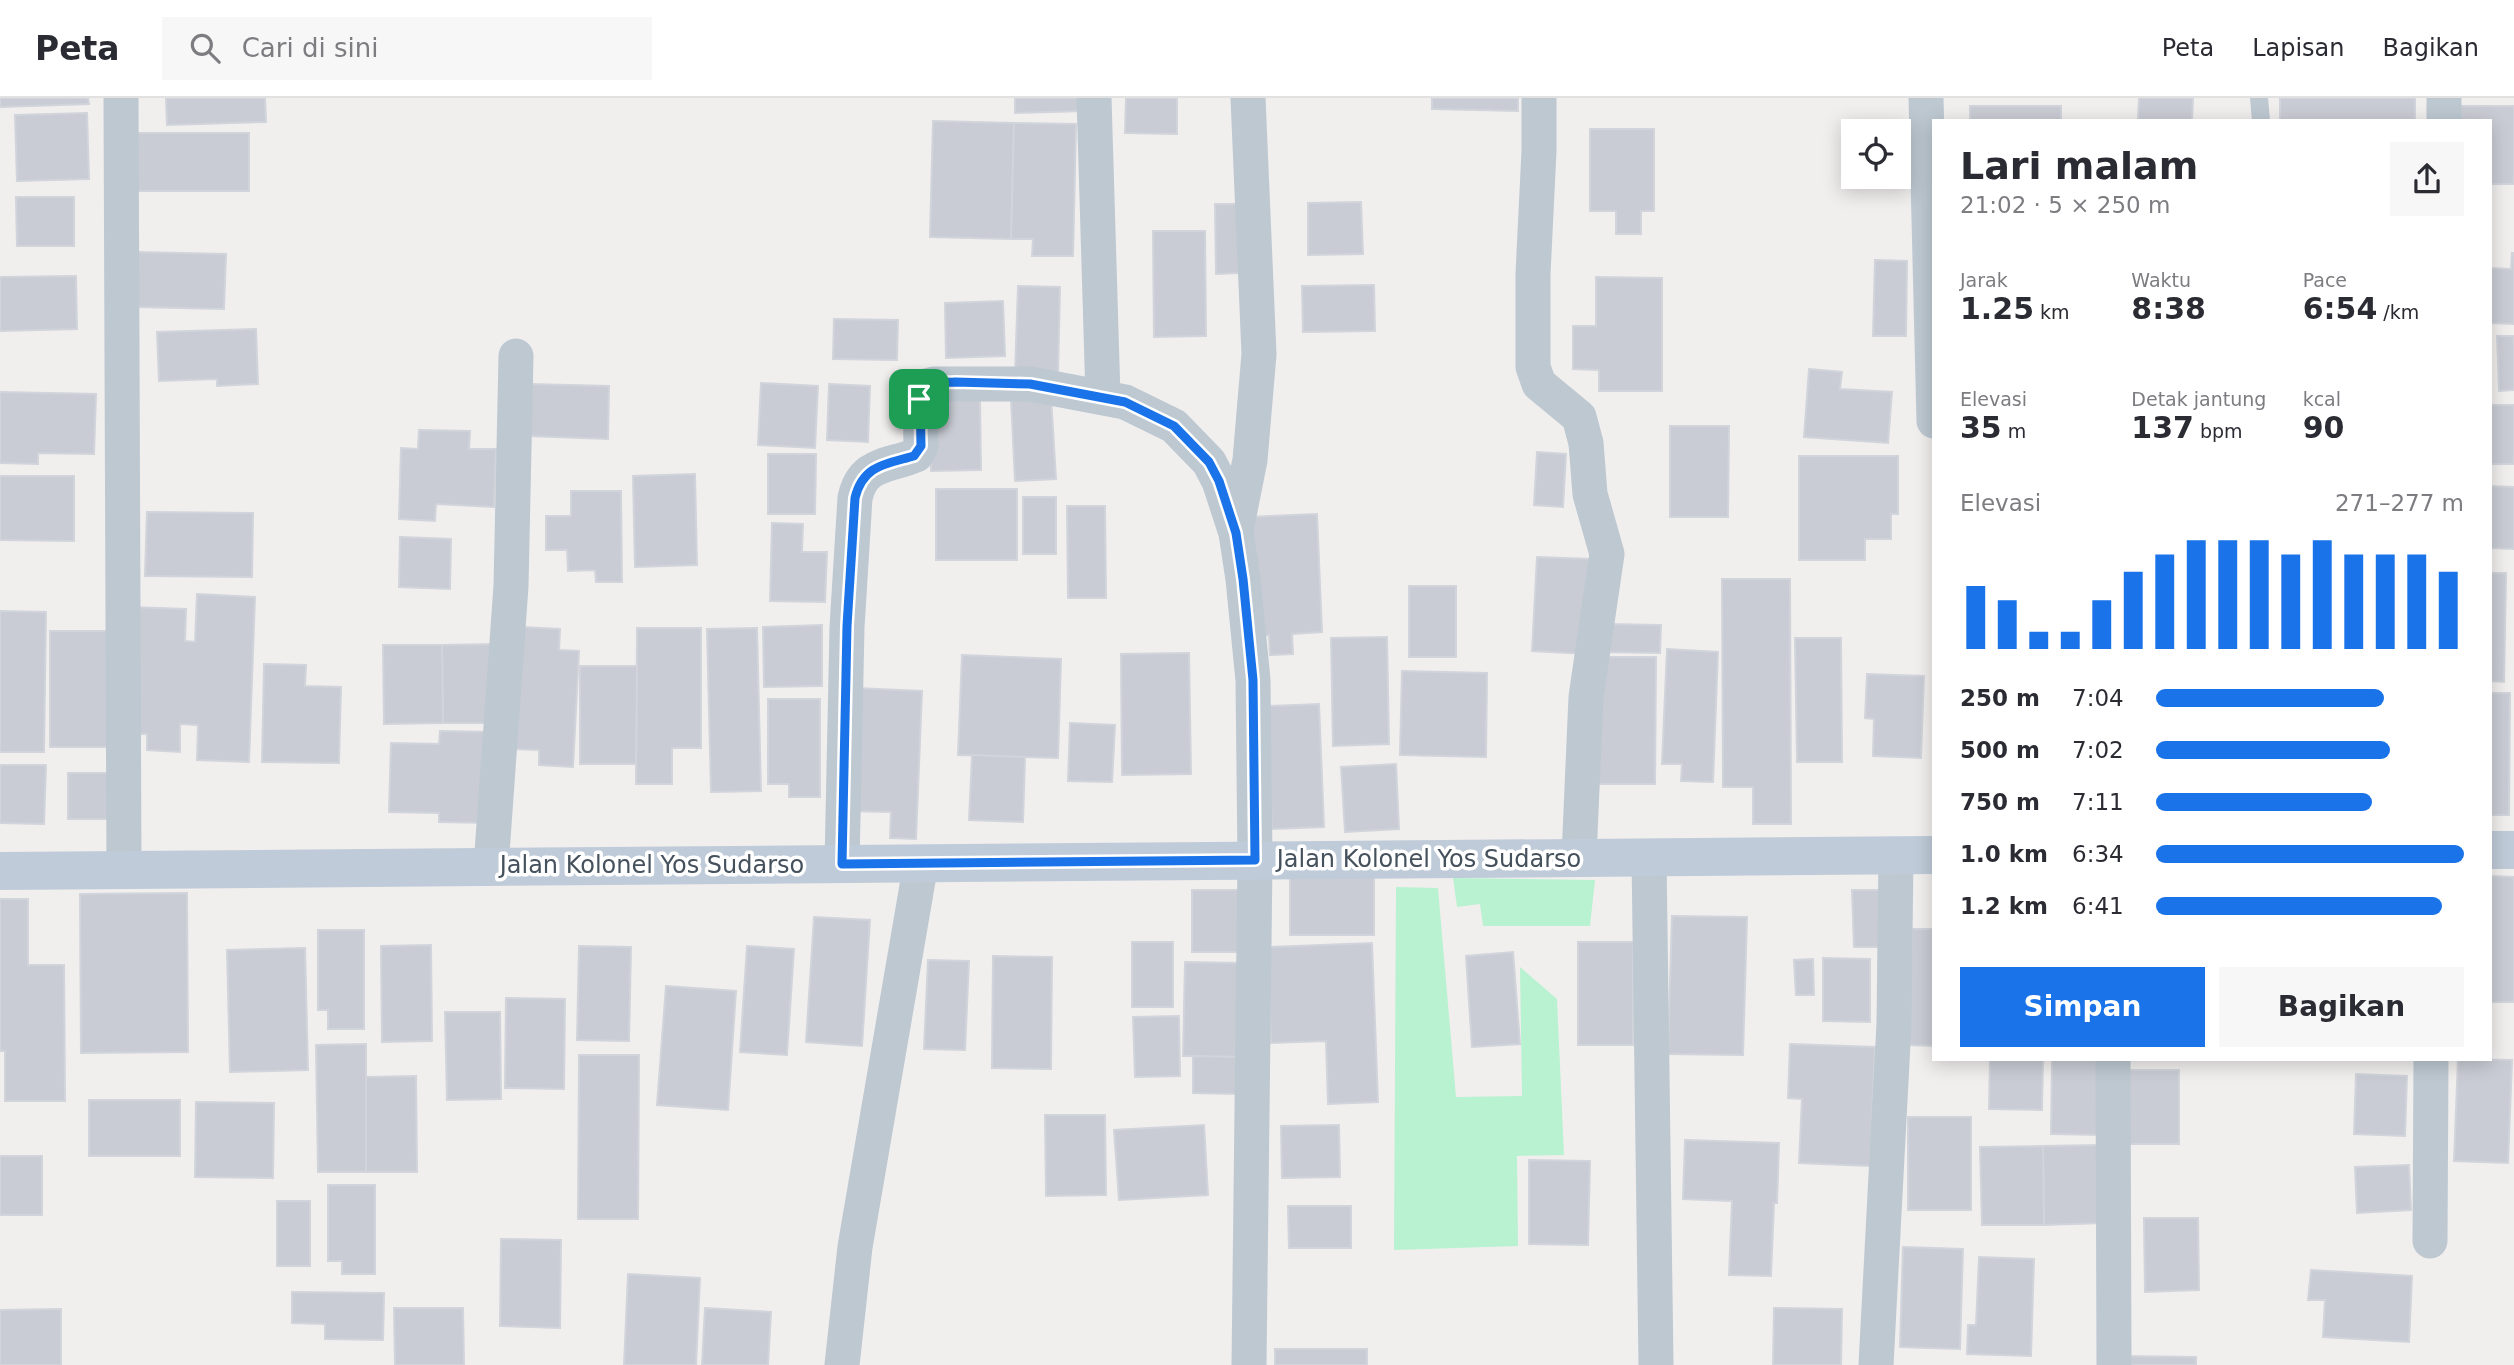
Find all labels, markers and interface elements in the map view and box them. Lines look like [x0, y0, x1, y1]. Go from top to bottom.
search box [162, 17, 652, 80]
text: Peta [35, 29, 120, 68]
icon: search [186, 29, 224, 67]
text: Cari di sini [242, 33, 378, 63]
text: Peta [2162, 34, 2214, 62]
text: Lapisan [2252, 34, 2345, 62]
text: Bagikan [2383, 34, 2479, 62]
map controls [1841, 119, 1911, 189]
button: locate [1841, 119, 1911, 189]
button: share [2390, 142, 2464, 216]
text: Lari malam [1960, 144, 2198, 188]
text: 21:02 · 5 × 250 m [1960, 192, 2170, 218]
text: Jarak [1960, 269, 2008, 291]
text: Waktu [2131, 269, 2191, 291]
text: Pace [2303, 269, 2347, 291]
text: 1.25 [1960, 291, 2034, 326]
text: 8:38 [2131, 291, 2206, 326]
text: 6:54 [2303, 291, 2377, 326]
text: km [2034, 301, 2070, 323]
text: /km [2377, 301, 2419, 323]
pin [889, 369, 949, 429]
icon: arrive [900, 380, 938, 418]
text: Elevasi [1960, 388, 2027, 410]
text: Detak jantung [2131, 388, 2266, 410]
text: kcal [2303, 388, 2341, 410]
text: 35 [1960, 410, 2002, 445]
text: 137 [2131, 410, 2194, 445]
text: 90 [2303, 410, 2344, 445]
text: m [2002, 420, 2026, 442]
text: bpm [2194, 420, 2243, 442]
text: Elevasi [1960, 490, 2041, 516]
text: 271–277 m [2335, 490, 2464, 516]
text: 250 m [1960, 685, 2040, 711]
text: 7:04 [2072, 685, 2124, 711]
text: 500 m [1960, 737, 2040, 763]
text: 7:02 [2072, 737, 2124, 763]
text: 750 m [1960, 789, 2040, 815]
text: 7:11 [2072, 789, 2124, 815]
text: 1.0 km [1960, 841, 2048, 867]
text: 6:34 [2072, 841, 2124, 867]
street label: Jalan Kolonel Yos Sudarso [1275, 845, 1581, 873]
street label: Jalan Kolonel Yos Sudarso [498, 851, 804, 879]
text: 1.2 km [1960, 893, 2048, 919]
text: 6:41 [2072, 893, 2124, 919]
button: Simpan [1960, 967, 2205, 1047]
button: Bagikan [2219, 967, 2464, 1047]

